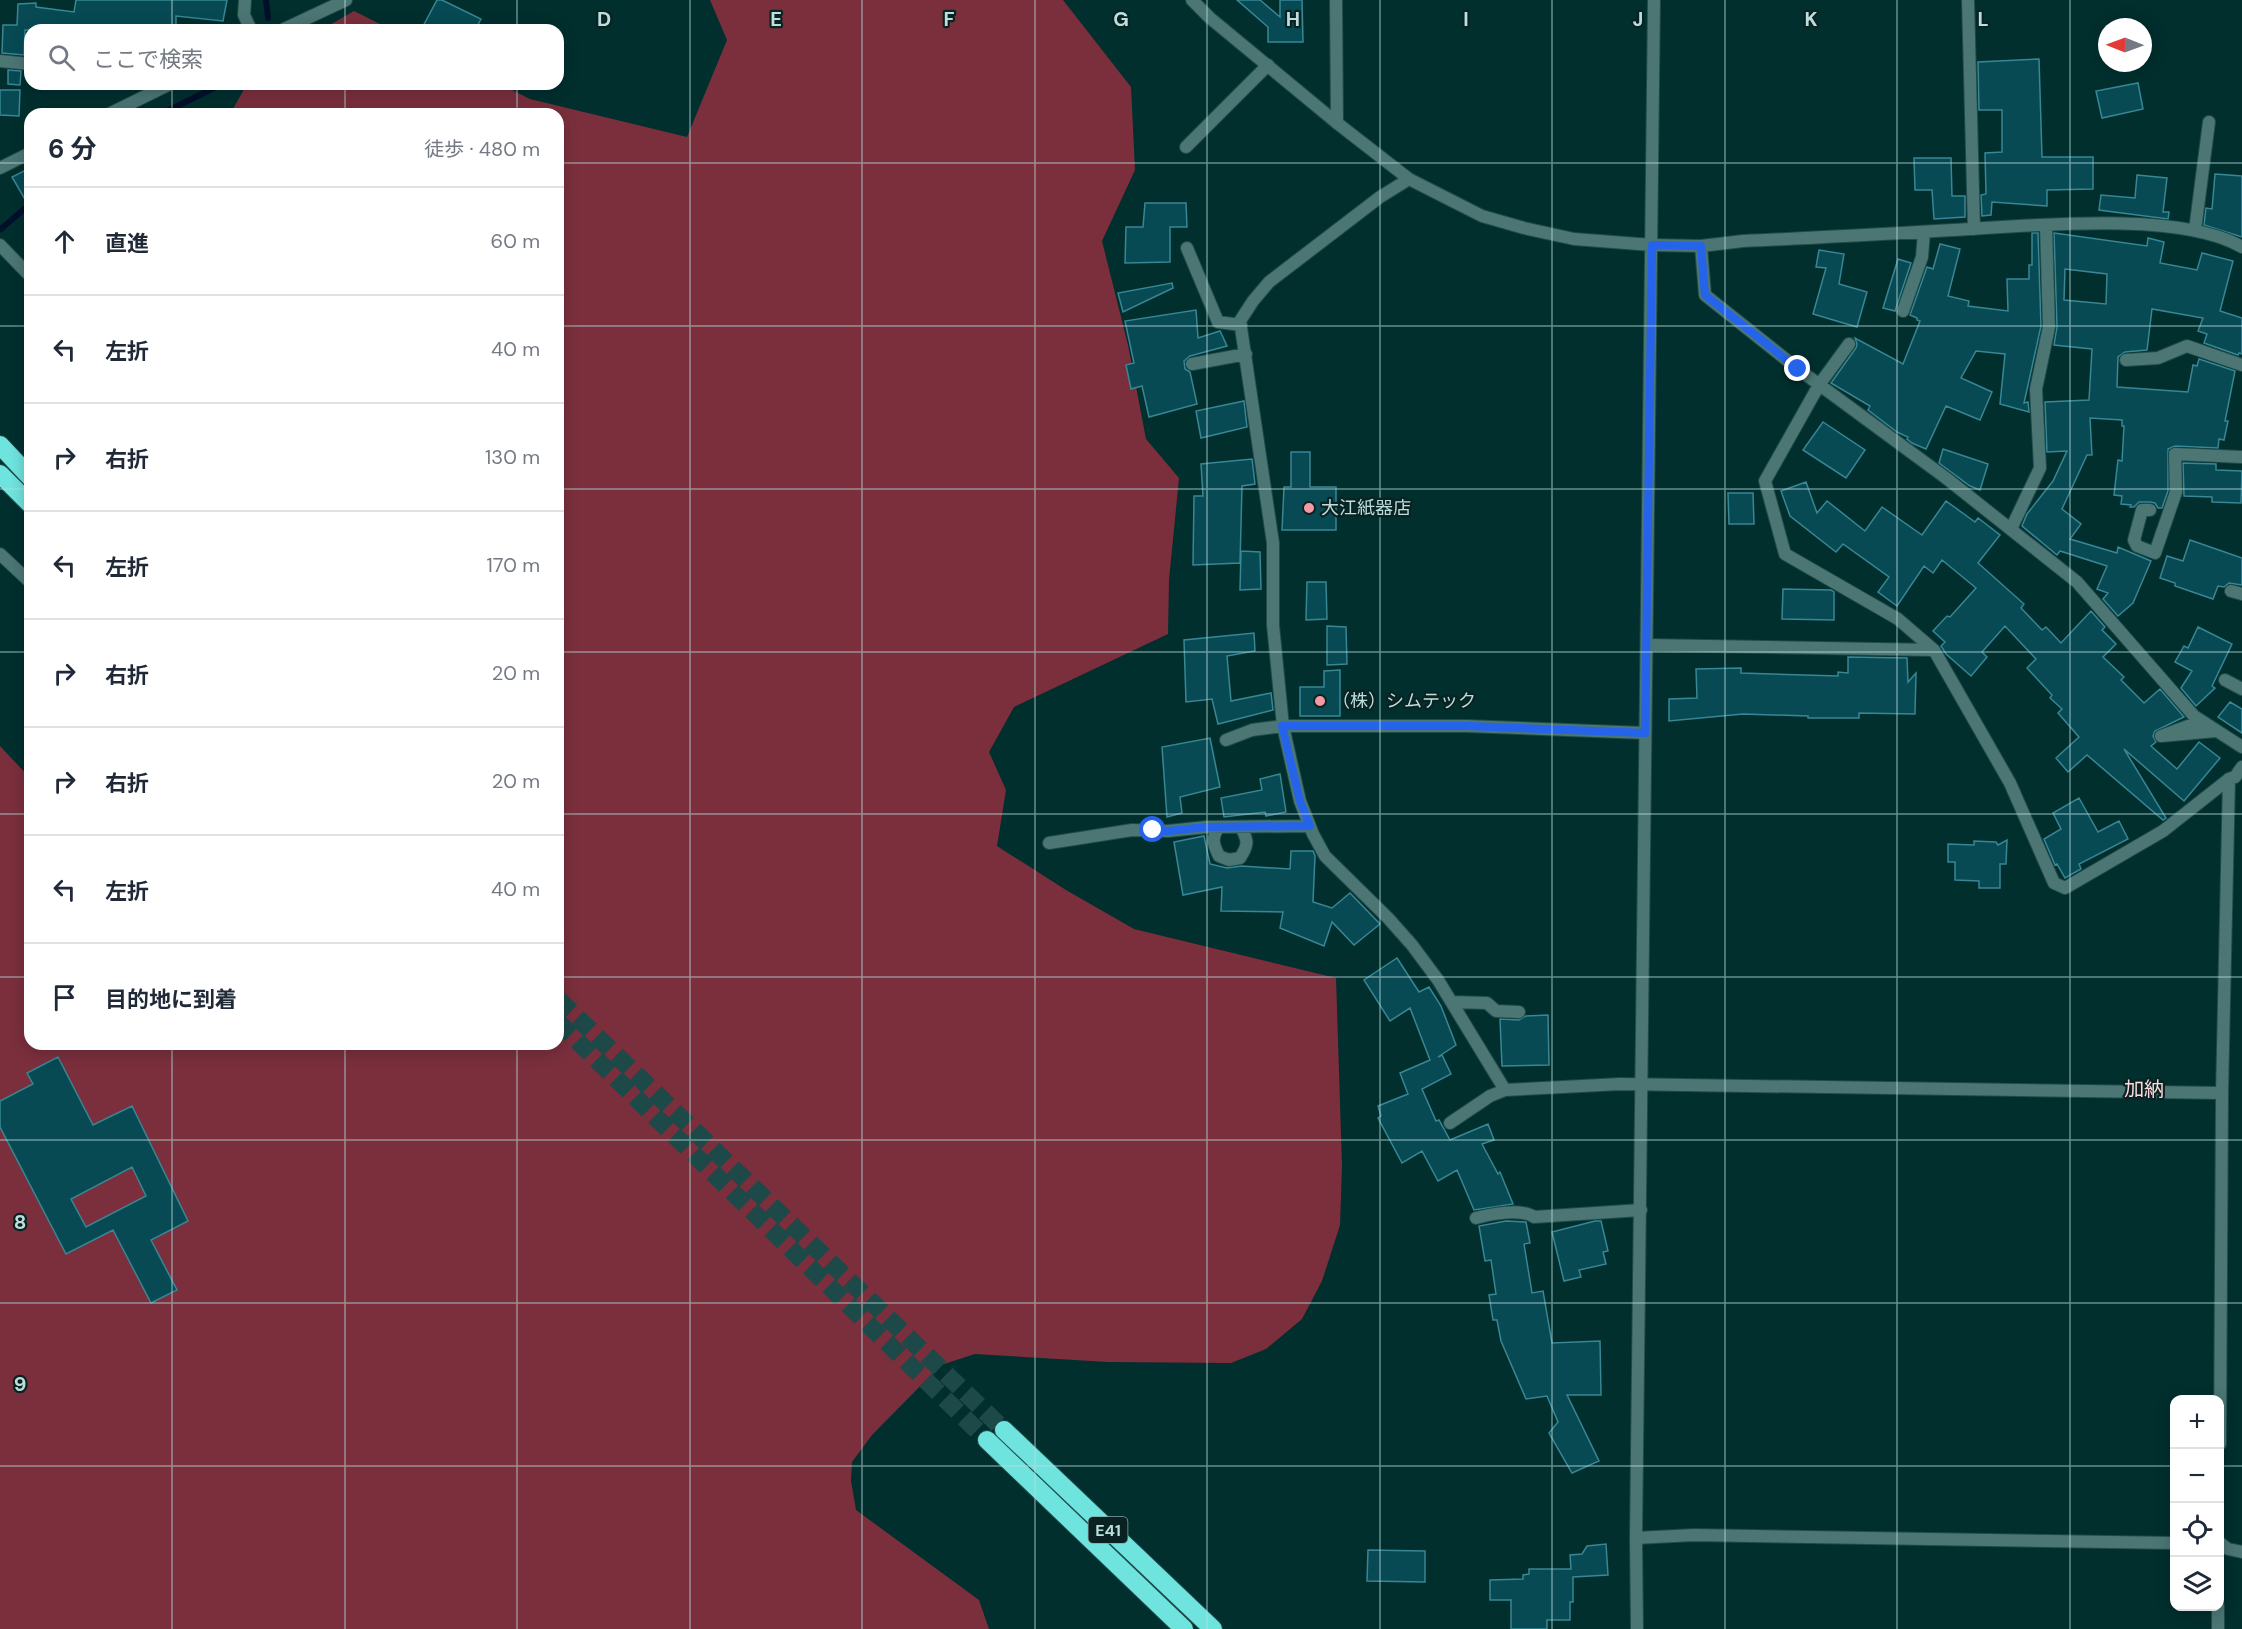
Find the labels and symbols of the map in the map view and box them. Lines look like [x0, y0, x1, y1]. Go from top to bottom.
text: D [597, 6, 611, 32]
text: E [770, 6, 782, 32]
text: F [943, 6, 955, 32]
text: G [1113, 6, 1129, 32]
text: H [1286, 6, 1300, 32]
text: I [1463, 6, 1469, 32]
text: J [1633, 6, 1643, 32]
text: K [1804, 6, 1818, 32]
text: L [1977, 6, 1989, 32]
north arrow [2098, 18, 2152, 72]
route end [1784, 355, 1810, 381]
place label: 大江紙器店 [1321, 496, 1411, 520]
marker: 大江紙器店 [1302, 501, 1316, 515]
place label: （株）シムテック [1332, 689, 1476, 713]
marker: （株）シムテック [1313, 694, 1327, 708]
route start [1139, 816, 1165, 842]
district label: 加納 [2124, 1076, 2164, 1102]
text: 8 [14, 1209, 26, 1235]
text: 9 [14, 1371, 26, 1397]
road number: E41 [1088, 1517, 1128, 1543]

